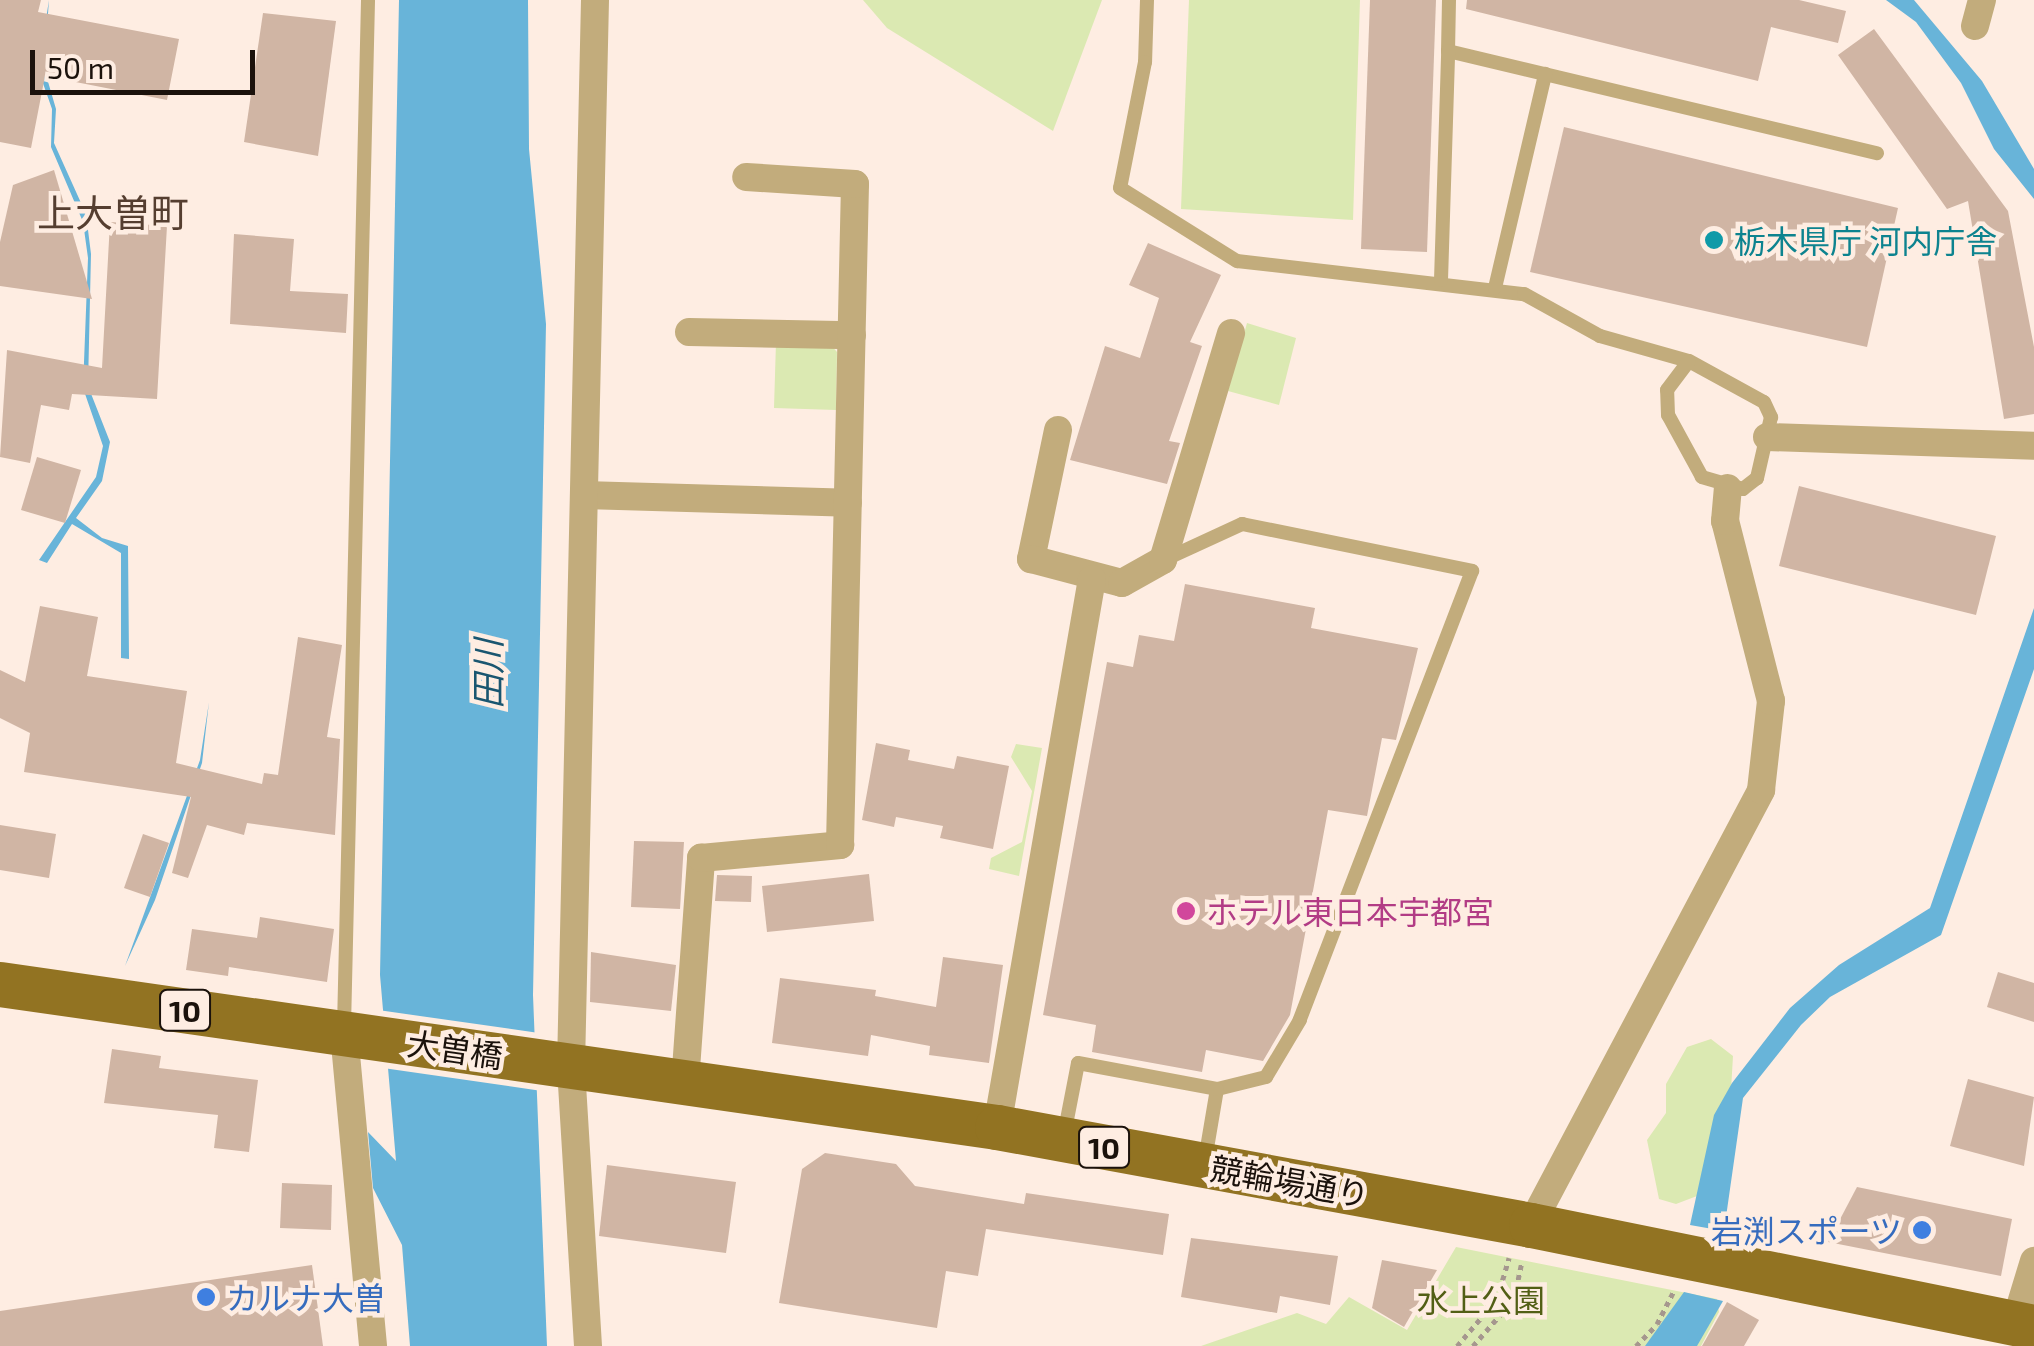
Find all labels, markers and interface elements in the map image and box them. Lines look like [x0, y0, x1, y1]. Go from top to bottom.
scale bar [35, 30, 260, 92]
text: 50 m [47, 49, 114, 85]
district label: 上大曽町 [37, 190, 189, 236]
place label: 栃木県庁 河内庁舎 [1734, 221, 1997, 259]
marker: 栃木県庁 河内庁舎 [1703, 229, 1725, 251]
water label: 田川 [466, 639, 508, 709]
place label: ホテル東日本宇都宮 [1206, 892, 1494, 930]
marker: ホテル東日本宇都宮 [1175, 900, 1197, 922]
road number: 10 [158, 985, 212, 1035]
street label: 大曽橋 [405, 1023, 505, 1075]
road number: 10 [1076, 1122, 1132, 1172]
street label: 競輪場通り [1208, 1148, 1372, 1214]
place label: 岩渕スポーツ [1710, 1211, 1902, 1249]
marker: 岩渕スポーツ [1911, 1219, 1933, 1241]
place label: カルナ大曽 [226, 1278, 386, 1316]
park label: 水上公園 [1417, 1280, 1545, 1318]
marker: カルナ大曽 [195, 1286, 217, 1308]

